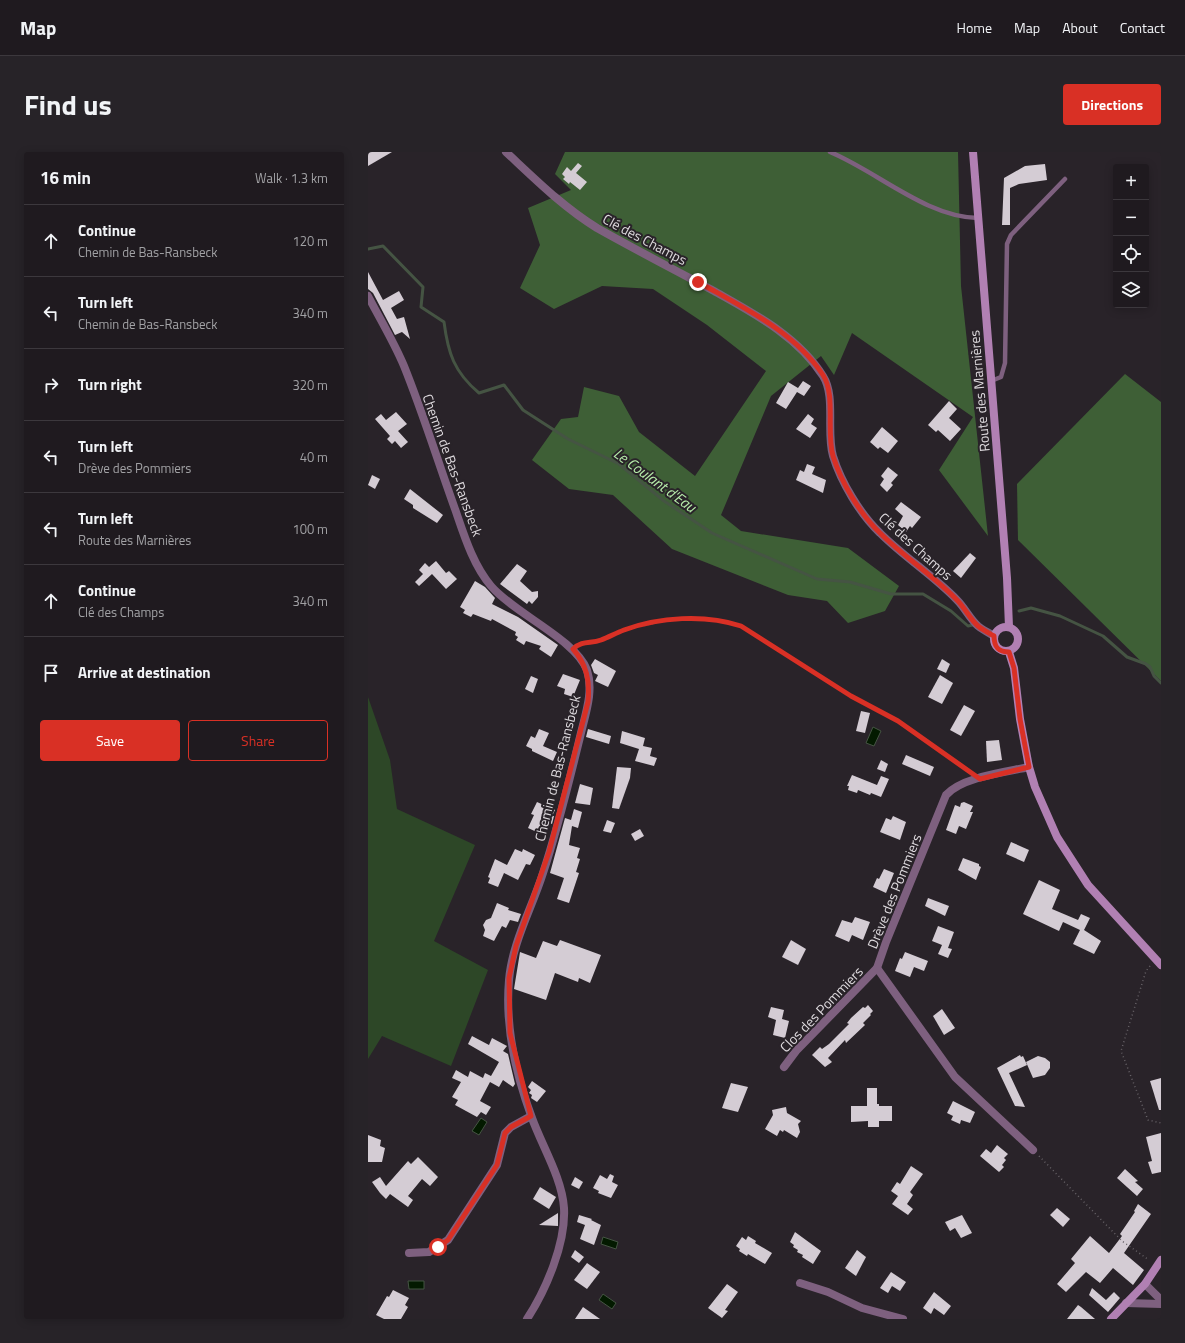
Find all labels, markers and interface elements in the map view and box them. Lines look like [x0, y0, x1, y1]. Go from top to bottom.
text: Map [20, 13, 56, 42]
text: Home [957, 17, 992, 38]
text: Map [1014, 17, 1040, 38]
text: About [1062, 17, 1098, 38]
text: Contact [1120, 17, 1165, 38]
text: Find us [24, 83, 112, 126]
button: Directions [1063, 84, 1161, 125]
map controls [1113, 164, 1149, 308]
button: + [1113, 164, 1149, 200]
text: 16 min [40, 165, 91, 191]
text: Walk · 1.3 km [255, 168, 328, 188]
button: − [1113, 200, 1149, 236]
street label: Clé des Champs [599, 208, 691, 270]
text: Continue [78, 219, 136, 242]
icon: ahead [40, 230, 62, 252]
text: 120 m [292, 231, 328, 251]
button: locate [1113, 236, 1149, 272]
text: Chemin de Bas-Ransbeck [78, 242, 217, 262]
button: layers [1113, 272, 1149, 308]
route end [689, 273, 707, 291]
text: Turn left [78, 291, 133, 314]
icon: left [40, 302, 62, 324]
text: 340 m [292, 303, 328, 323]
text: Chemin de Bas-Ransbeck [78, 314, 217, 334]
street label: Route des Marnières [963, 329, 995, 453]
text: Turn right [78, 373, 142, 396]
icon: right [40, 374, 62, 396]
text: 320 m [292, 375, 328, 395]
street label: Chemin de Bas-Ransbeck [417, 391, 489, 539]
text: Turn left [78, 435, 133, 458]
water label: Le Coulant d'Eau [609, 442, 702, 519]
icon: left [40, 446, 62, 468]
text: 40 m [300, 447, 328, 467]
text: Drève des Pommiers [78, 458, 191, 478]
text: Turn left [78, 507, 133, 530]
street label: Clé des Champs [874, 507, 958, 585]
icon: left [40, 518, 62, 540]
text: 100 m [292, 519, 328, 539]
text: Route des Marnières [78, 530, 191, 550]
text: Continue [78, 579, 136, 602]
icon: ahead [40, 590, 62, 612]
text: 340 m [292, 591, 328, 611]
text: Clé des Champs [78, 602, 164, 622]
text: Arrive at destination [78, 661, 211, 684]
icon: arrive [40, 662, 62, 684]
street label: Chemin de Bas-Ransbeck [529, 692, 585, 843]
button: Save [40, 720, 180, 761]
button: Share [188, 720, 328, 761]
street label: Drève des Pommiers [861, 830, 927, 952]
street label: Clos des Pommiers [774, 961, 868, 1057]
route start [429, 1238, 447, 1256]

